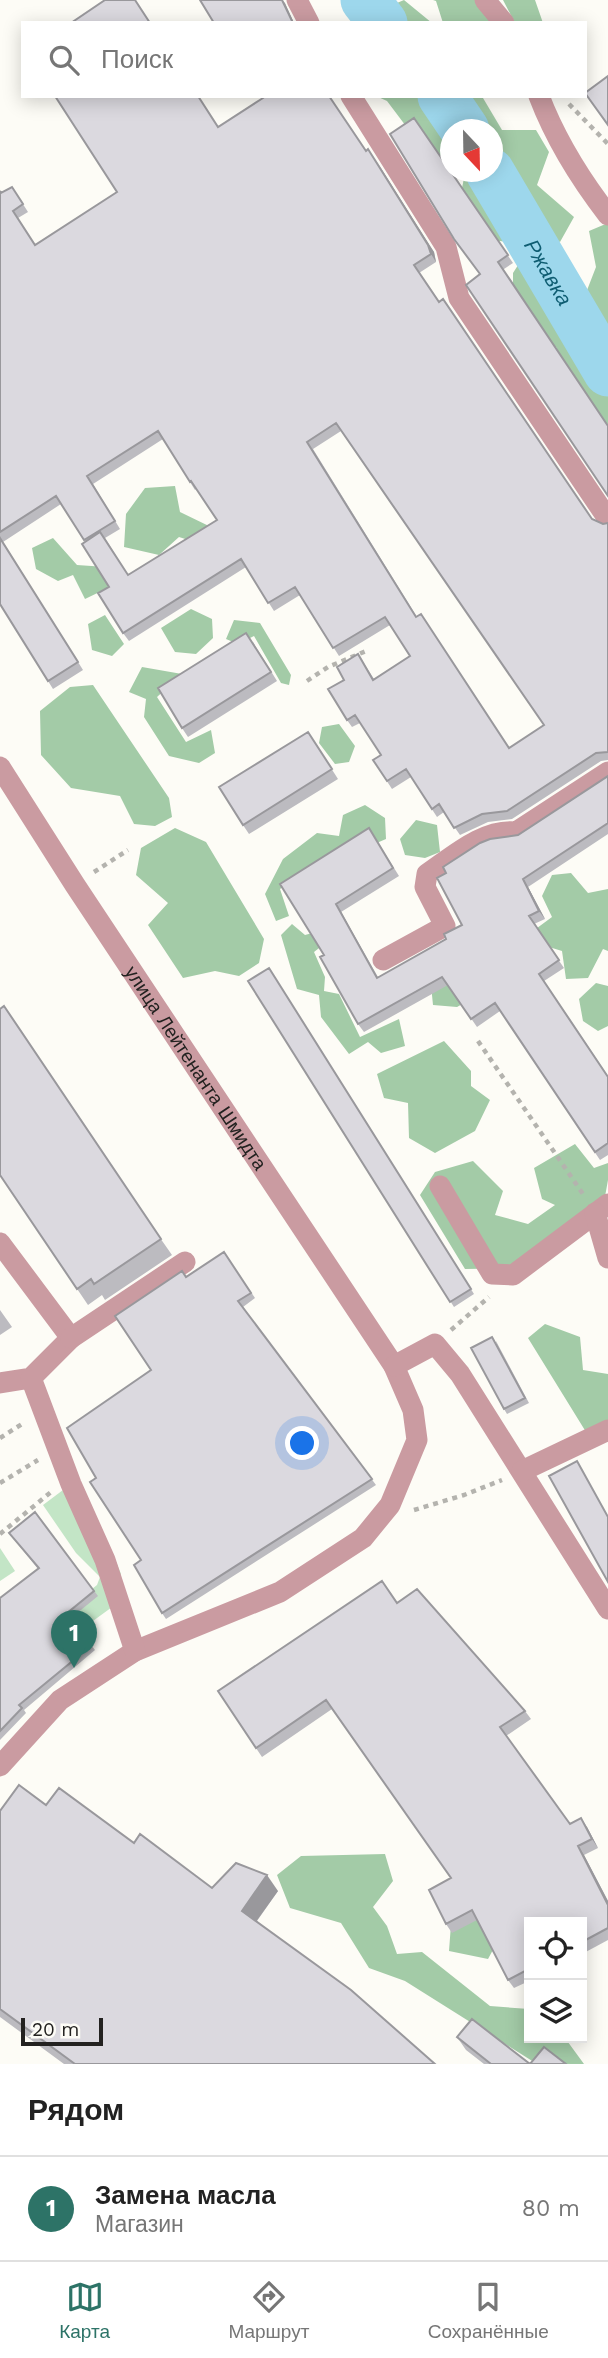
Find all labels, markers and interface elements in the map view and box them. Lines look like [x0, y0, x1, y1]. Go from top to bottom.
search box [21, 21, 587, 98]
icon: search [45, 41, 83, 79]
text: Поиск [101, 44, 173, 74]
north arrow [440, 119, 503, 182]
water label: Ржавка [520, 234, 578, 310]
street label: улица Лейтенанта Шмидта [120, 961, 272, 1174]
your location [285, 1426, 319, 1460]
pin: 1 [51, 1610, 97, 1668]
map controls [524, 1917, 587, 2043]
button: locate [524, 1917, 587, 1980]
button: layers [524, 1980, 587, 2043]
scale bar [21, 2015, 103, 2047]
text: 20 m [32, 2018, 79, 2041]
text: Рядом [28, 2092, 124, 2127]
text: Замена масла [95, 2180, 276, 2210]
text: 1 [46, 2195, 56, 2222]
text: 80 m [522, 2195, 580, 2222]
text: Магазин [95, 2211, 184, 2238]
tab: Карта [59, 2278, 110, 2343]
tab: Маршрут [228, 2278, 309, 2343]
tab: Сохранённые [428, 2278, 549, 2343]

